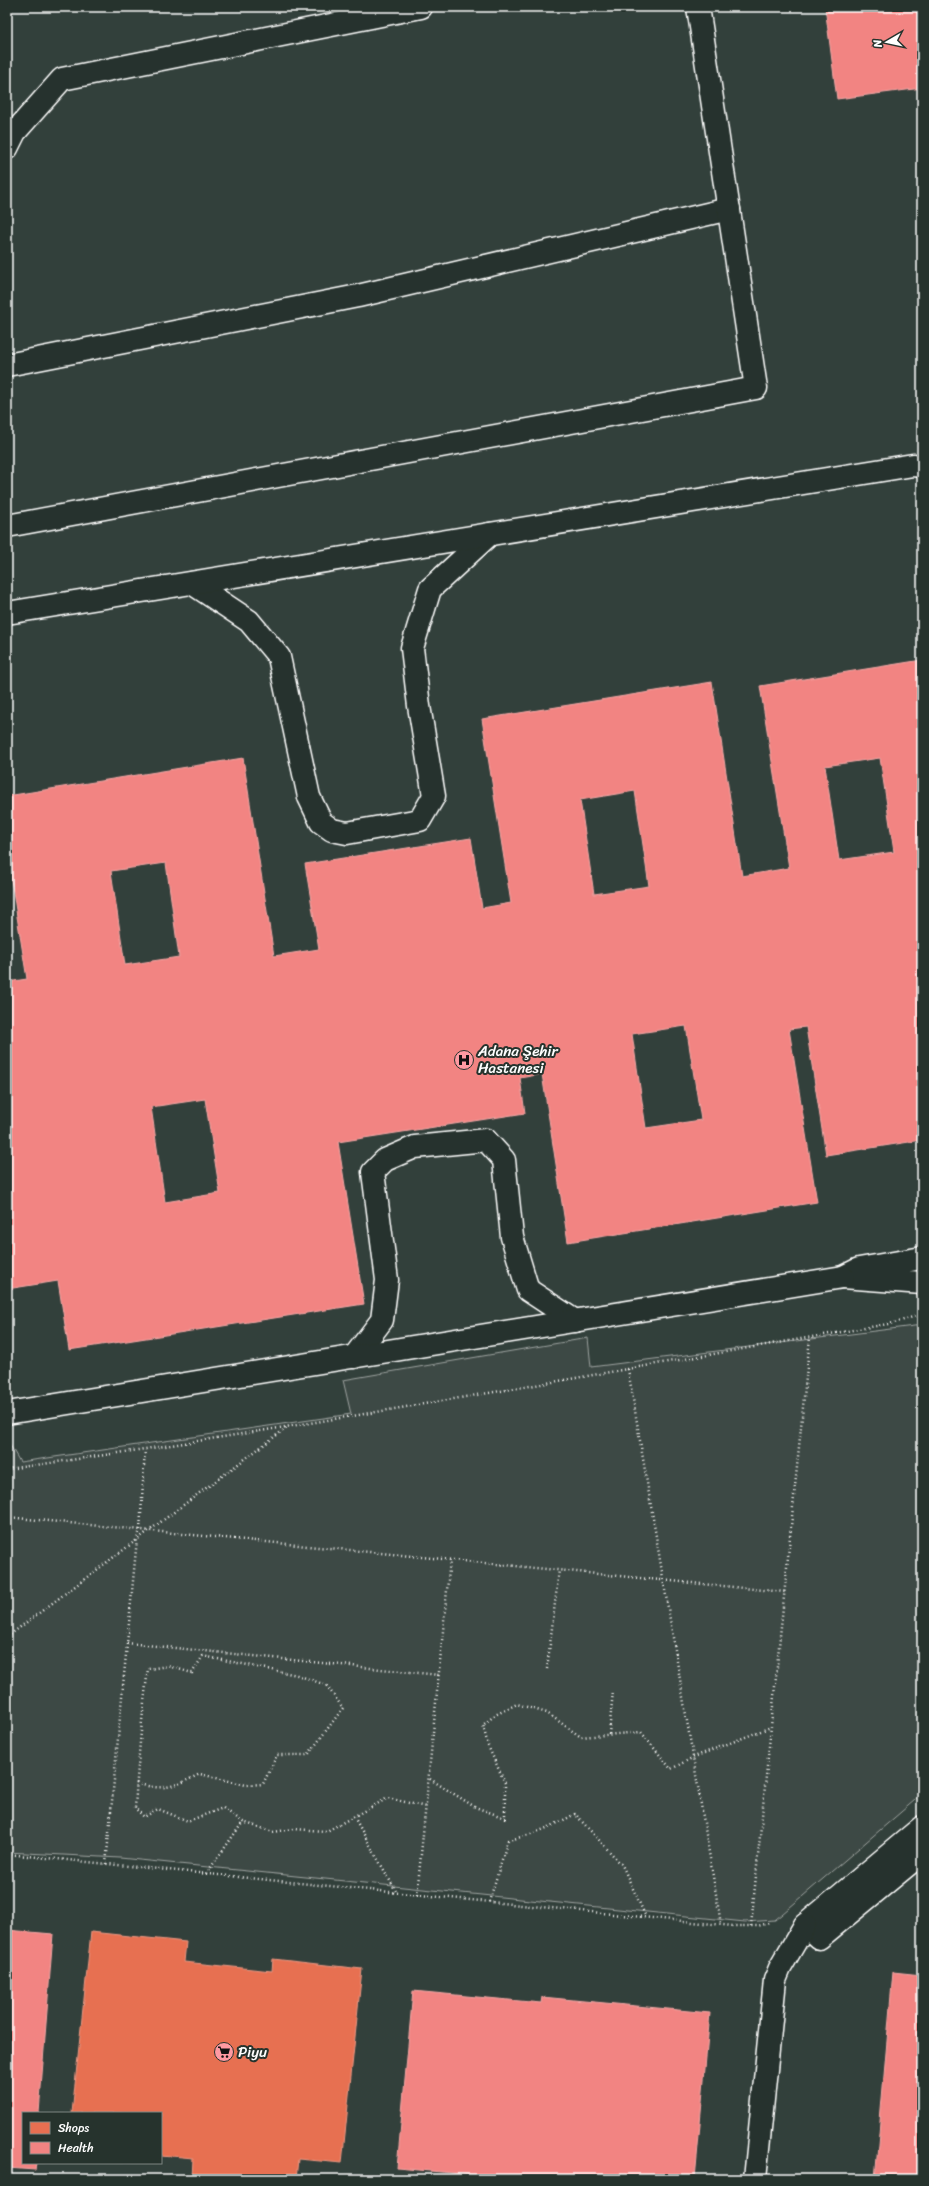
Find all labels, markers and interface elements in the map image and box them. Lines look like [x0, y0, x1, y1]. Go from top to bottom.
north arrow [867, 22, 907, 62]
text: N [868, 38, 888, 50]
place label: Adana Şehir Hastanesi [477, 1038, 558, 1081]
hospital icon: Adana Şehir Hastanesi [453, 1049, 475, 1071]
place label: Piyu [238, 2039, 267, 2065]
supermarket icon: Piyu [213, 2041, 235, 2063]
legend [22, 2112, 162, 2164]
text: Shops [58, 2117, 89, 2139]
text: Health [58, 2137, 94, 2159]

